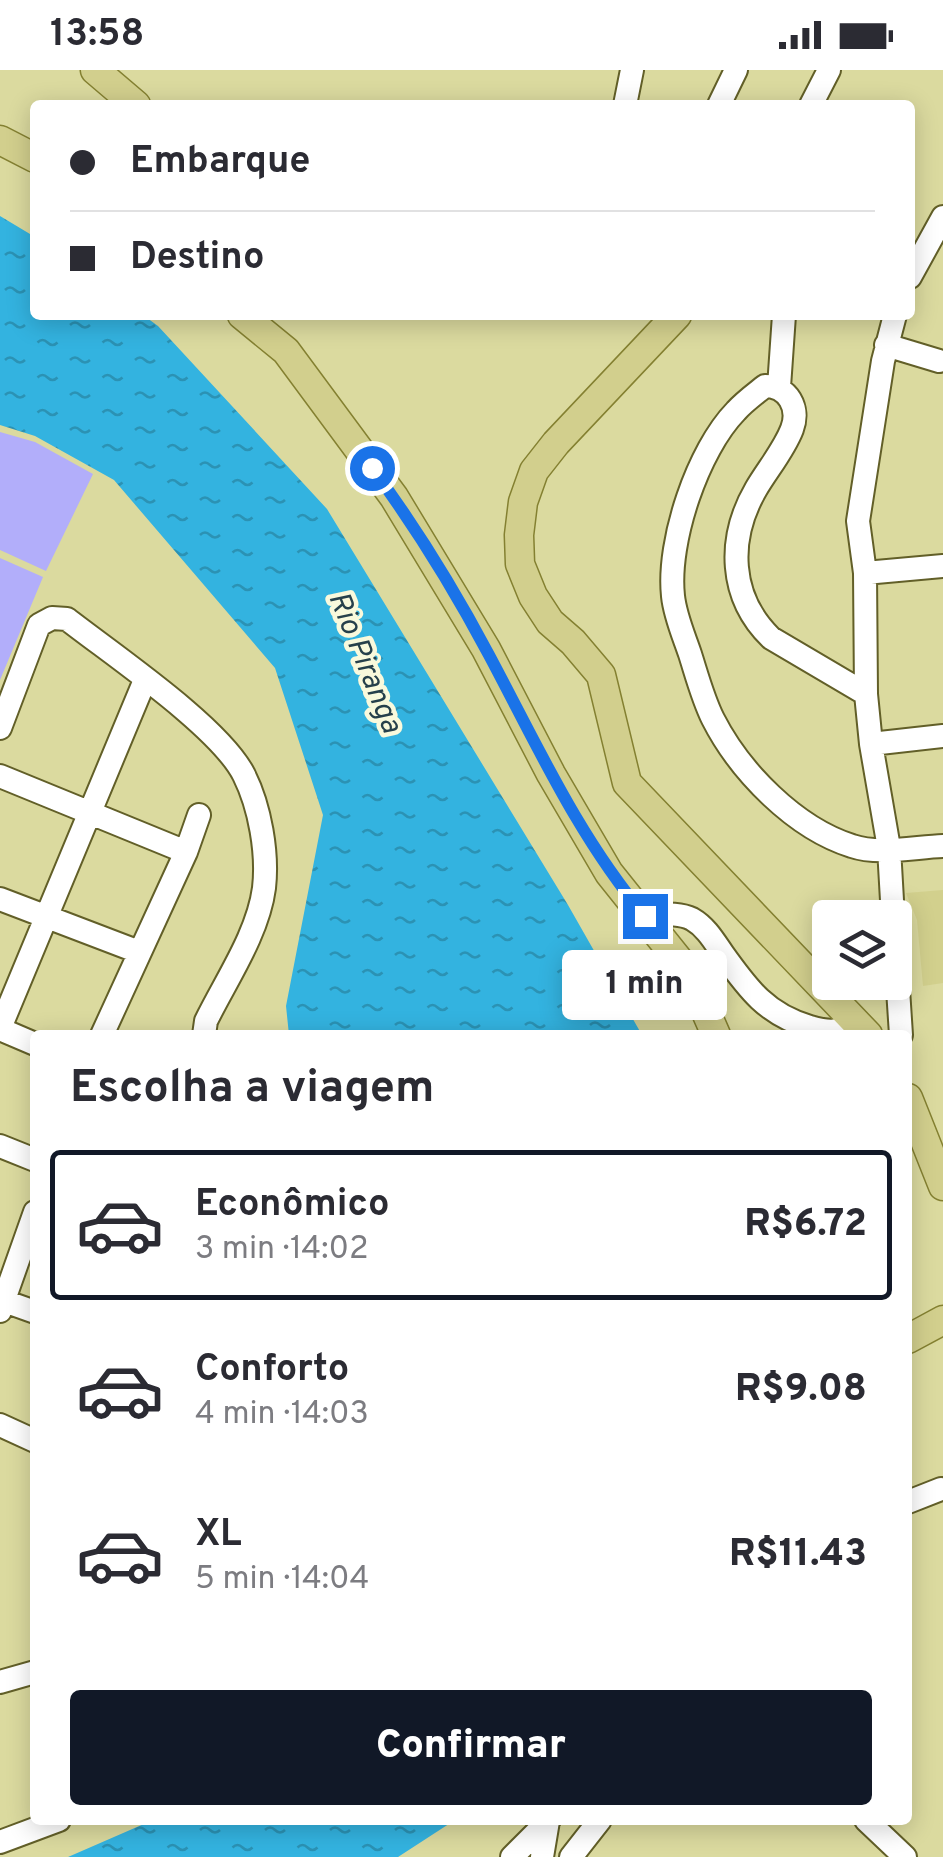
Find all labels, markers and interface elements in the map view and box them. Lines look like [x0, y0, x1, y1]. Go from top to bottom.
text: 13:58 [50, 11, 144, 60]
text: Embarque [130, 138, 310, 187]
text: Destino [130, 234, 265, 283]
route start [350, 446, 395, 491]
water label: Rio Piranga [319, 587, 409, 740]
route end [623, 894, 668, 939]
map controls [812, 900, 912, 1000]
button: layers [812, 900, 912, 1000]
callout: 1 min [562, 951, 728, 1021]
text: 1 min [605, 965, 684, 1005]
text: Escolha a viagem [70, 1061, 435, 1118]
icon: car [75, 1180, 165, 1270]
text: Econômico [195, 1181, 390, 1230]
text: R$6.72 [744, 1201, 867, 1250]
text: 3 min · 14:02 [195, 1230, 369, 1270]
icon: car [75, 1345, 165, 1435]
text: Conforto [195, 1346, 349, 1395]
text: R$9.08 [735, 1366, 867, 1415]
text: 4 min · 14:03 [195, 1395, 369, 1435]
icon: car [75, 1510, 165, 1600]
text: XL [195, 1511, 242, 1560]
text: R$11.43 [729, 1531, 867, 1580]
text: 5 min · 14:04 [195, 1560, 369, 1600]
button: Confirmar [70, 1690, 872, 1805]

